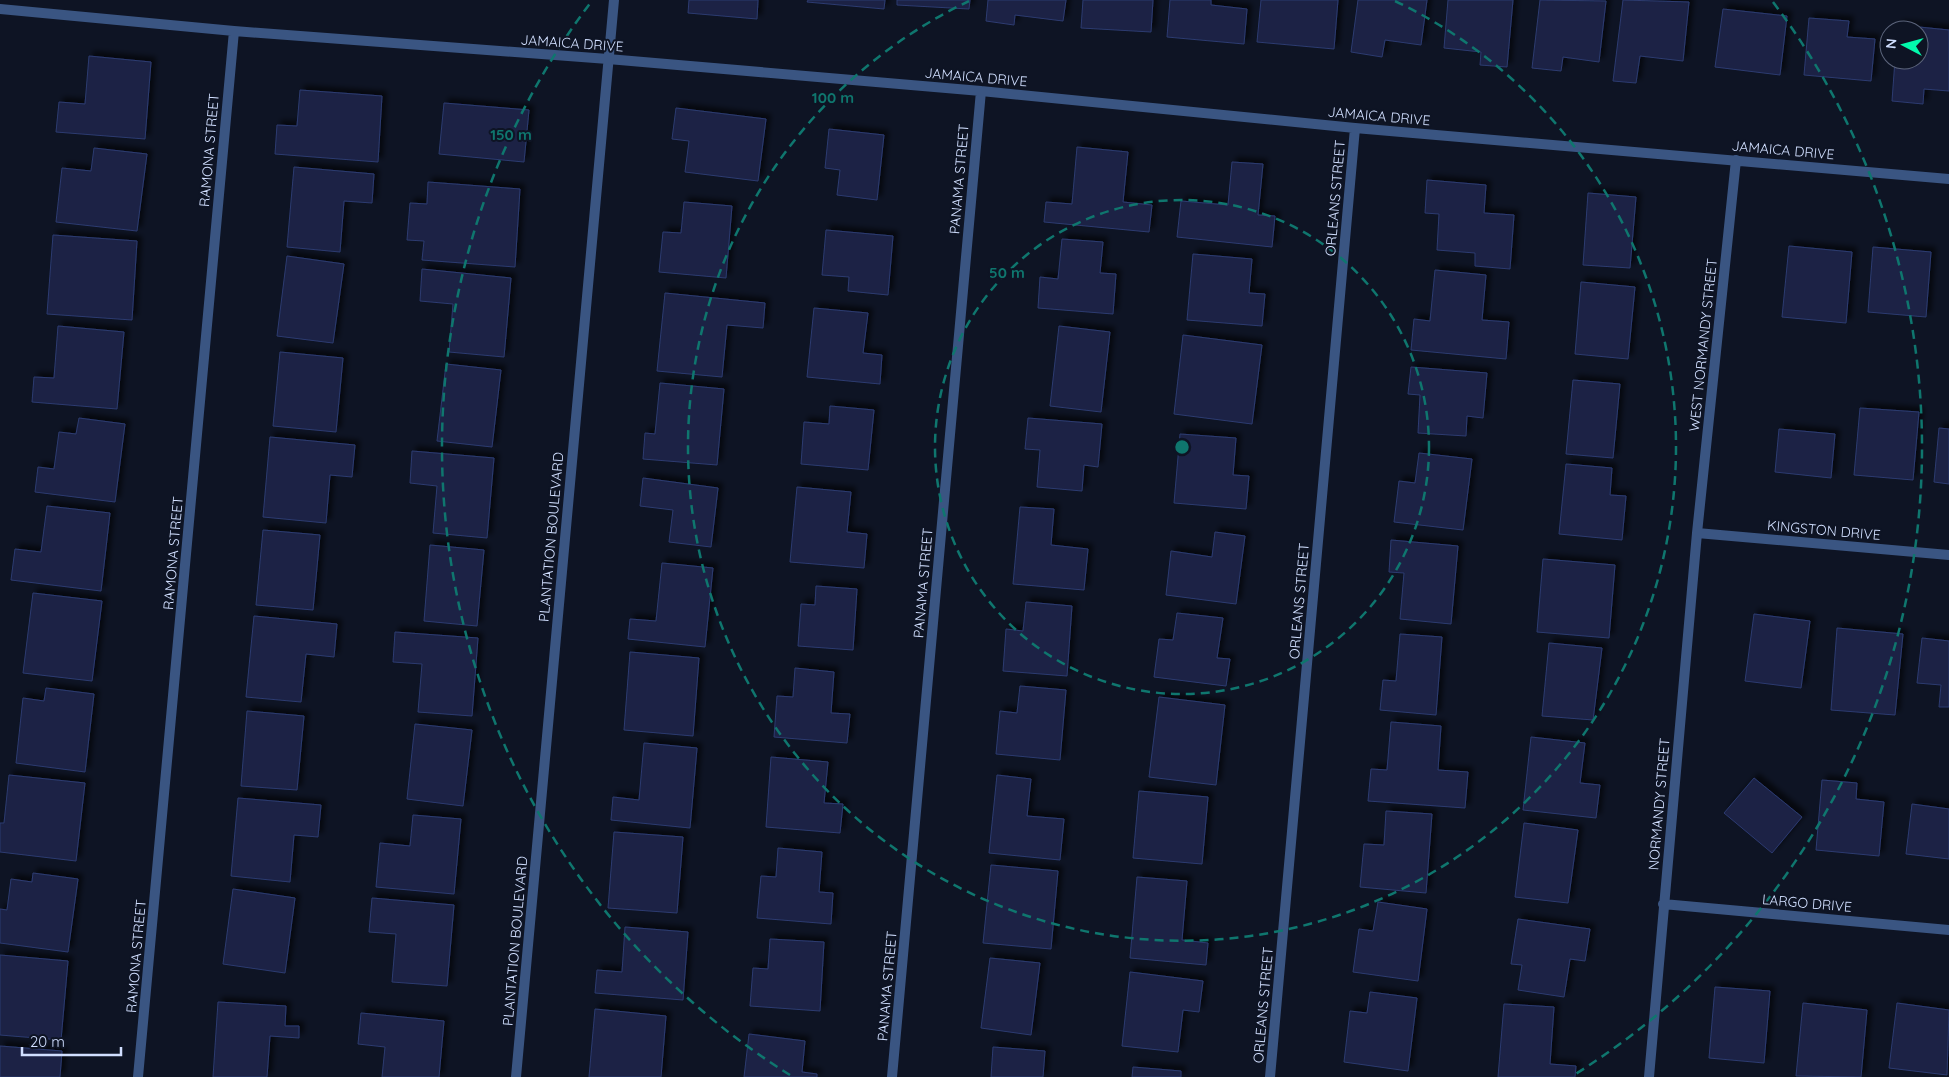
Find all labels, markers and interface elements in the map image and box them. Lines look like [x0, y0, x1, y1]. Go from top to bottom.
north arrow [1879, 20, 1929, 70]
street label: JAMAICA DRIVE [520, 30, 624, 56]
text: N [1882, 38, 1901, 50]
street label: JAMAICA DRIVE [924, 64, 1028, 90]
text: 100 m [812, 88, 854, 107]
street label: RAMONA STREET [195, 92, 223, 208]
street label: JAMAICA DRIVE [1327, 103, 1431, 129]
street label: PANAMA STREET [945, 123, 973, 235]
text: 150 m [490, 125, 532, 144]
street label: JAMAICA DRIVE [1731, 137, 1835, 163]
street label: ORLEANS STREET [1321, 139, 1349, 257]
street label: WEST NORMANDY STREET [1685, 257, 1721, 433]
text: 50 m [989, 263, 1025, 282]
centre of rings [1173, 438, 1191, 456]
street label: PLANTATION BOULEVARD [535, 451, 567, 623]
street label: RAMONA STREET [159, 495, 187, 611]
street label: KINGSTON DRIVE [1766, 516, 1882, 544]
street label: PANAMA STREET [909, 527, 937, 639]
street label: ORLEANS STREET [1285, 542, 1313, 660]
street label: NORMANDY STREET [1644, 737, 1674, 871]
street label: PLANTATION BOULEVARD [499, 855, 531, 1027]
street label: LARGO DRIVE [1761, 890, 1853, 916]
street label: RAMONA STREET [122, 898, 150, 1014]
street label: PANAMA STREET [873, 930, 901, 1042]
street label: ORLEANS STREET [1249, 946, 1277, 1064]
scale bar [22, 1024, 121, 1056]
text: 20 m [30, 1032, 65, 1051]

